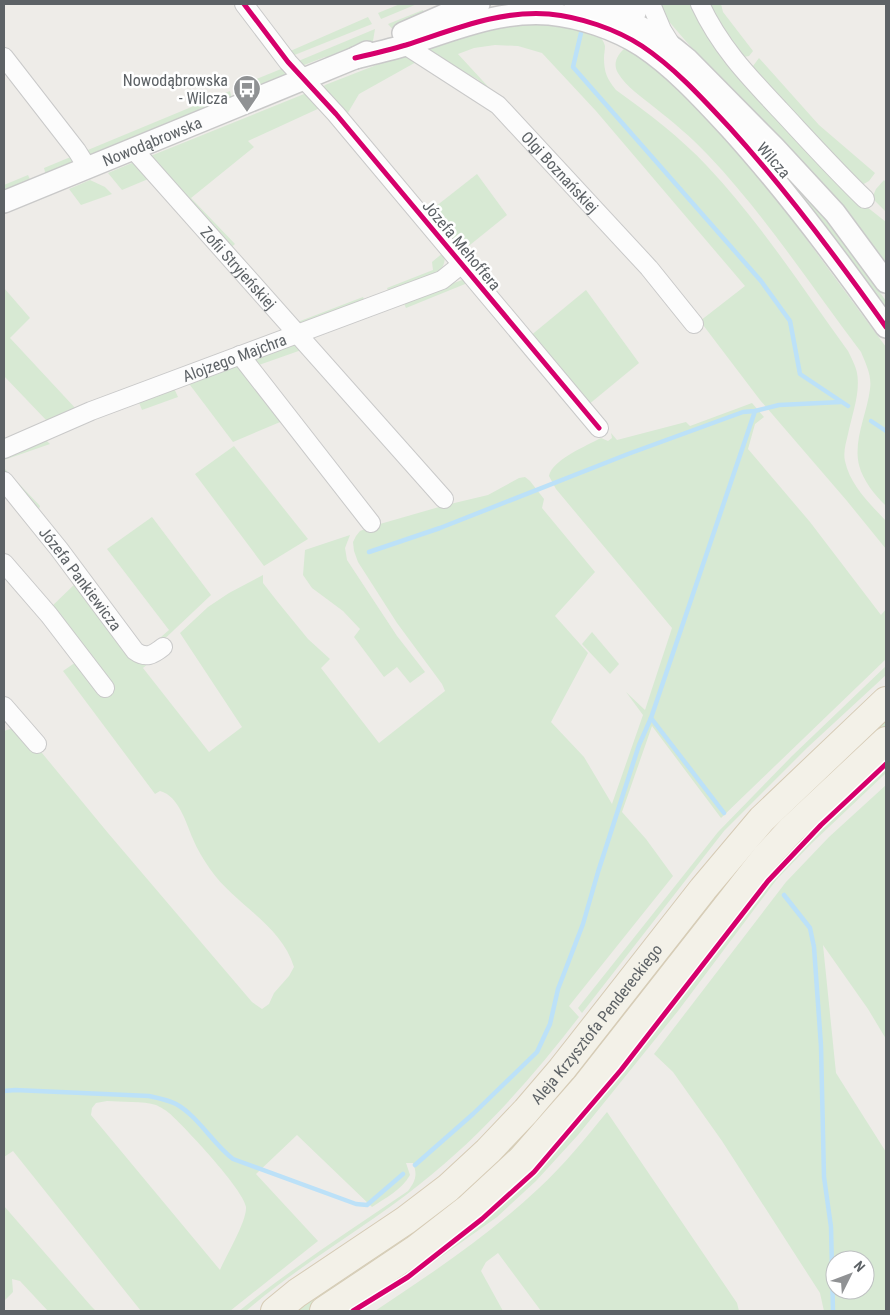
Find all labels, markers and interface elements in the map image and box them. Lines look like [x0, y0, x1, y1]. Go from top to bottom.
place label: Nowodąbrowska - Wilcza [123, 71, 228, 108]
bus stop icon: Nowodąbrowska - Wilcza [232, 74, 262, 113]
street label: Nowodąbrowska [100, 113, 205, 170]
street label: Olgi Boznańskiej [517, 127, 602, 217]
street label: Wilcza [753, 138, 794, 182]
street label: Józefa Mehoffera [419, 197, 505, 294]
street label: Zofii Stryjeńskiej [197, 223, 280, 313]
street label: Alojzego Majchra [180, 330, 289, 386]
street label: Józefa Pankiewicza [35, 523, 125, 634]
street label: Aleja Krzysztofa Pendereckiego [527, 940, 666, 1108]
north arrow [825, 1250, 875, 1300]
text: N [851, 1258, 868, 1275]

